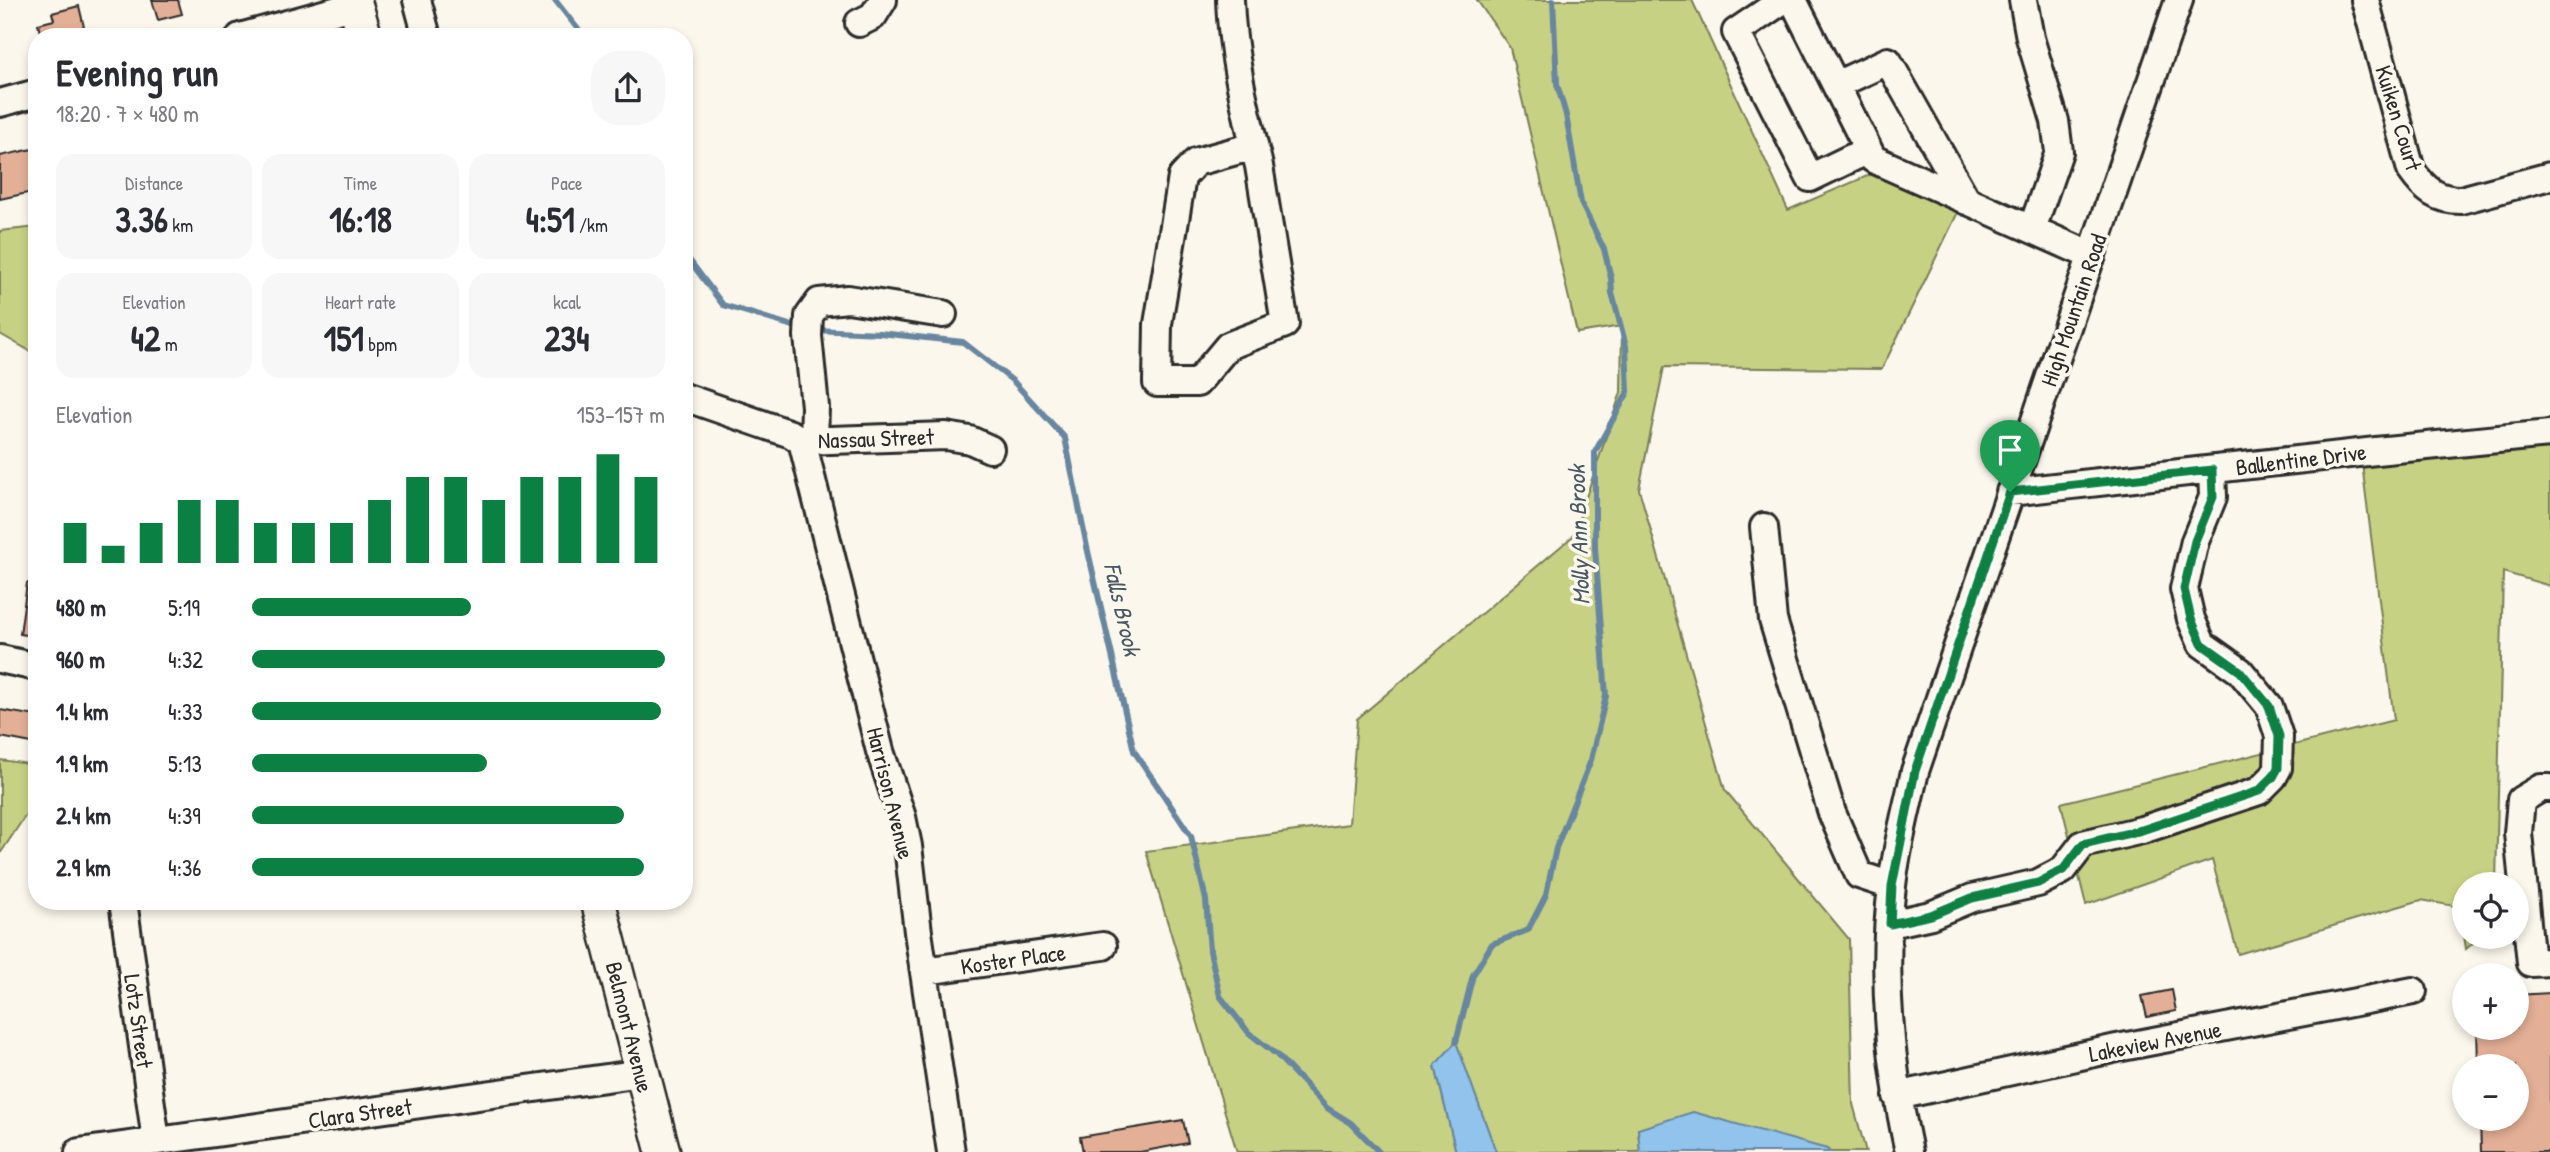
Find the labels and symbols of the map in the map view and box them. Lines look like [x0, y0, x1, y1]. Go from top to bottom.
street label: Kuiken Court [2368, 62, 2430, 176]
street label: High Mountain Road [2032, 230, 2114, 390]
street label: Nassau Street [817, 420, 936, 456]
pin [1980, 420, 2040, 492]
street label: Ballentine Drive [2234, 436, 2368, 482]
water label: Molly Ann Brook [1560, 463, 1597, 605]
water label: Falls Brook [1097, 559, 1150, 660]
street label: Harrison Avenue [860, 724, 922, 862]
street label: Koster Place [959, 936, 1067, 982]
street label: Belmont Avenue [599, 958, 661, 1096]
street label: Lotz Street [117, 972, 161, 1071]
street label: Lakeview Avenue [2086, 1013, 2224, 1069]
street label: Clara Street [306, 1090, 415, 1136]

